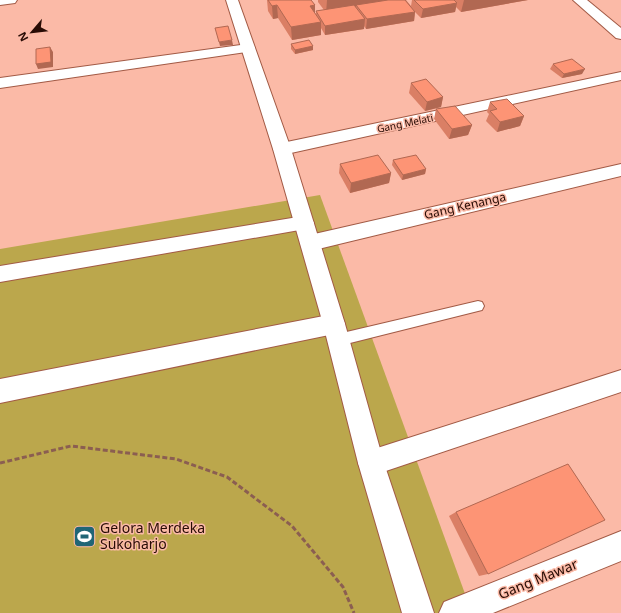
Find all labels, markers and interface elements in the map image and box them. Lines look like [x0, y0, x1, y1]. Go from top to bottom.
north arrow [12, 12, 52, 52]
text: N [14, 29, 31, 44]
street label: Gang Melati [376, 110, 434, 136]
street label: Gang Kenanga [422, 188, 507, 223]
place label: Gelora Merdeka Sukoharjo [100, 518, 205, 553]
sports icon: Gelora Merdeka Sukoharjo [72, 523, 98, 549]
street label: Gang Mawar [495, 554, 581, 603]

